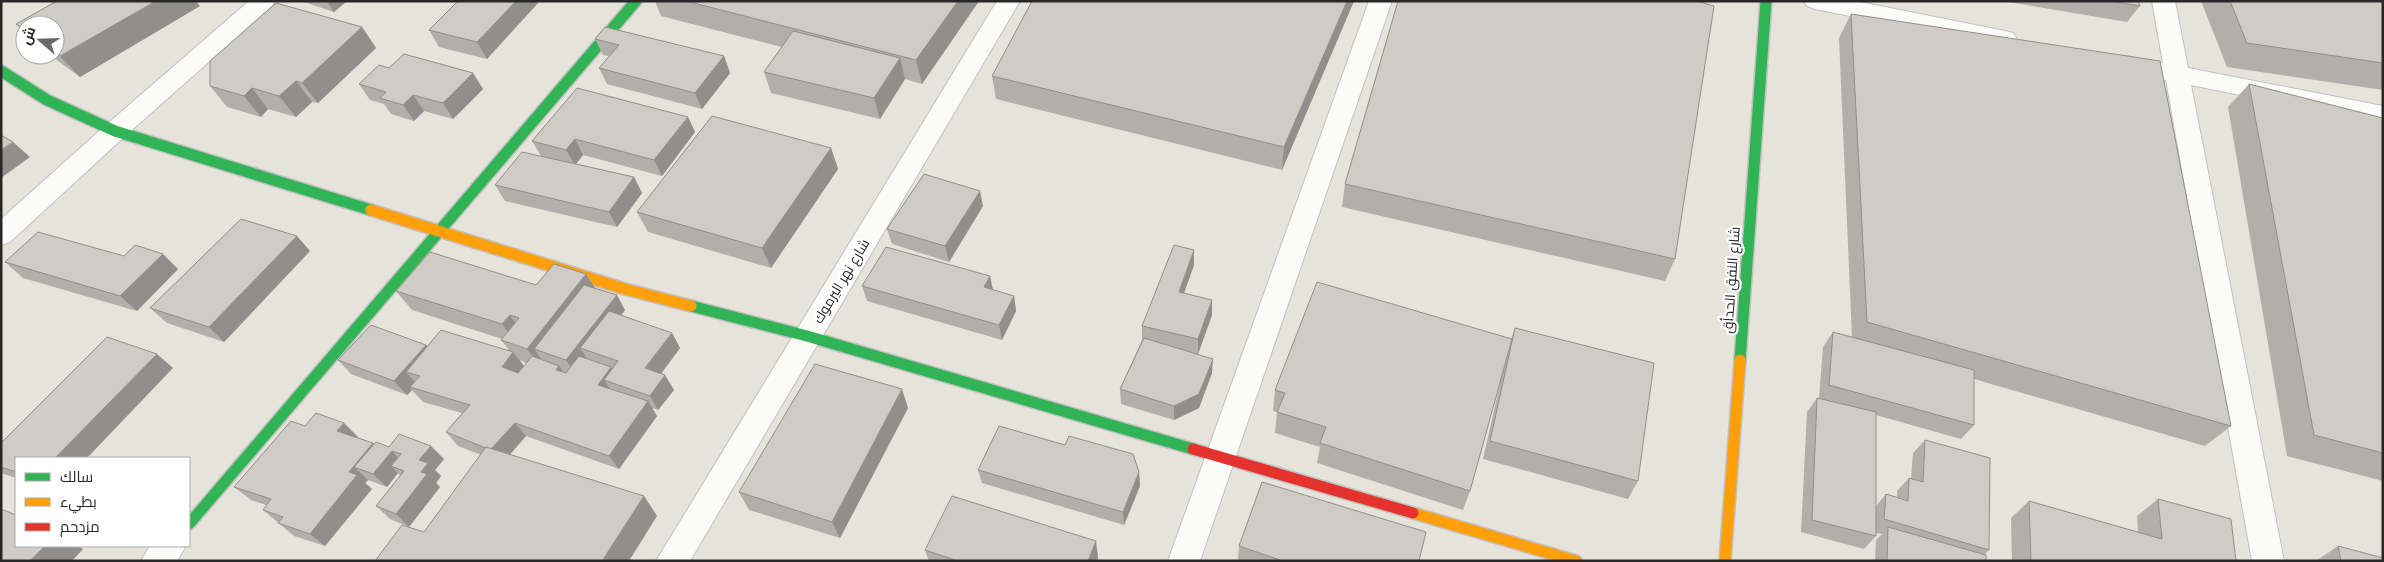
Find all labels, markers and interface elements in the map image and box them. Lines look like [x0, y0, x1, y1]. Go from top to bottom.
north arrow [15, 15, 65, 65]
text: ش [16, 24, 39, 47]
street label: شارع النفق الحدأق [1718, 226, 1744, 334]
street label: شارع نهر اليرموك [809, 235, 873, 327]
legend [15, 457, 190, 547]
text: سالك [60, 467, 93, 486]
text: بطيء [60, 492, 97, 514]
text: مزدحم [60, 517, 100, 537]

